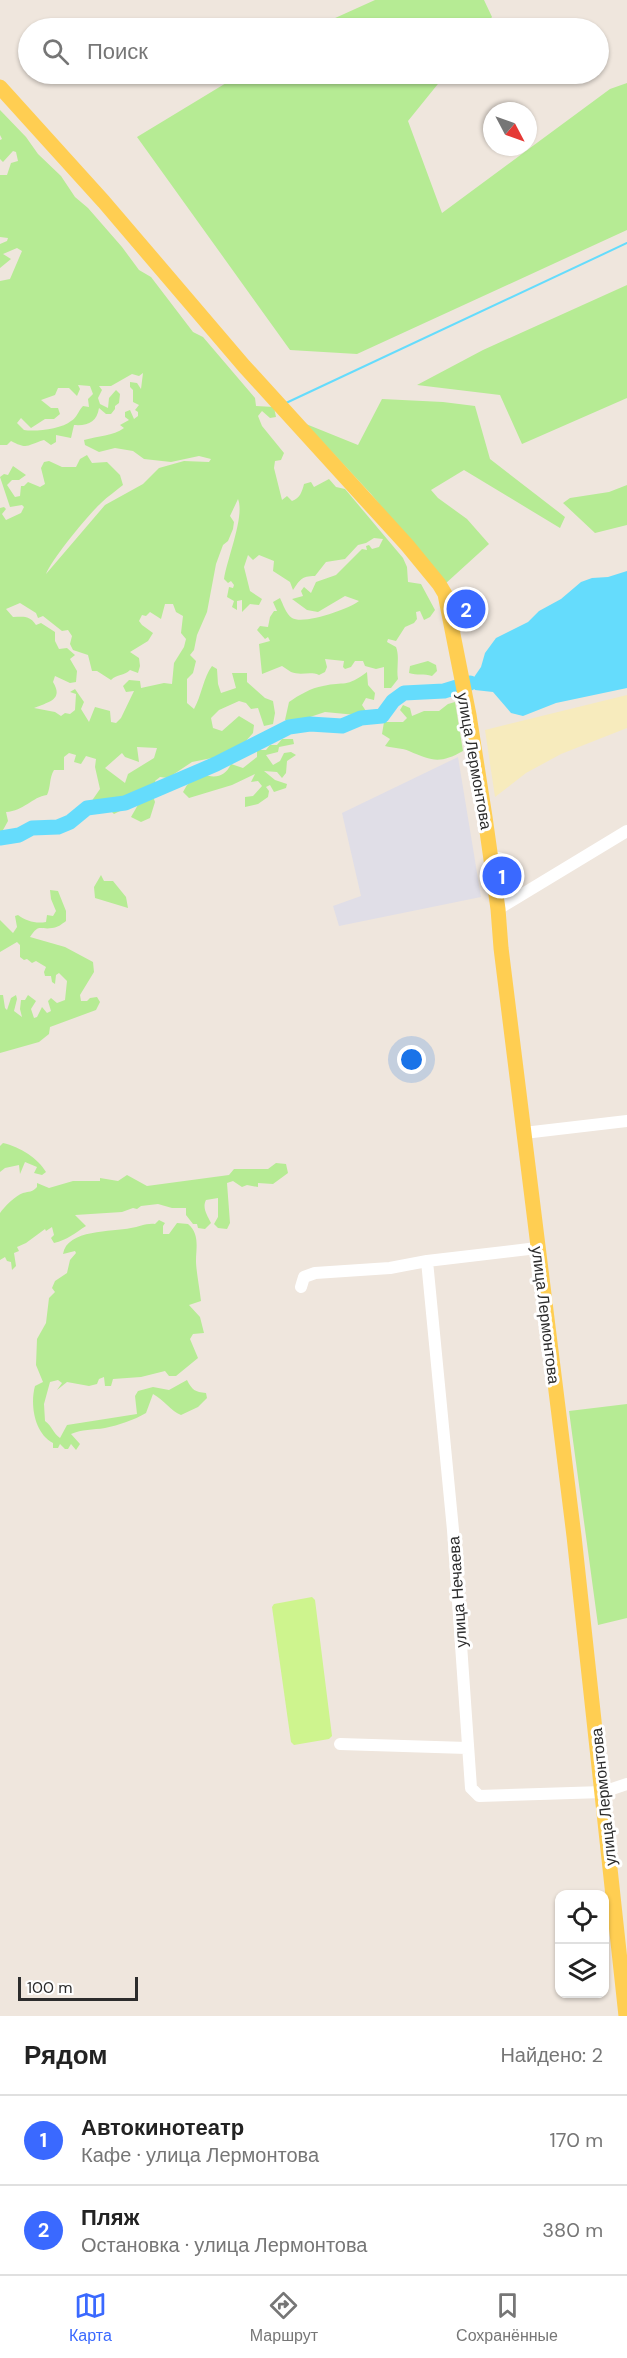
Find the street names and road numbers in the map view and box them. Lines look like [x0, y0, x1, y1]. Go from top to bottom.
street label: улица Лермонтова [452, 691, 497, 831]
street label: улица Лермонтова [527, 1245, 564, 1385]
street label: улица Нечаева [443, 1536, 472, 1648]
street label: улица Лермонтова [586, 1727, 621, 1867]

